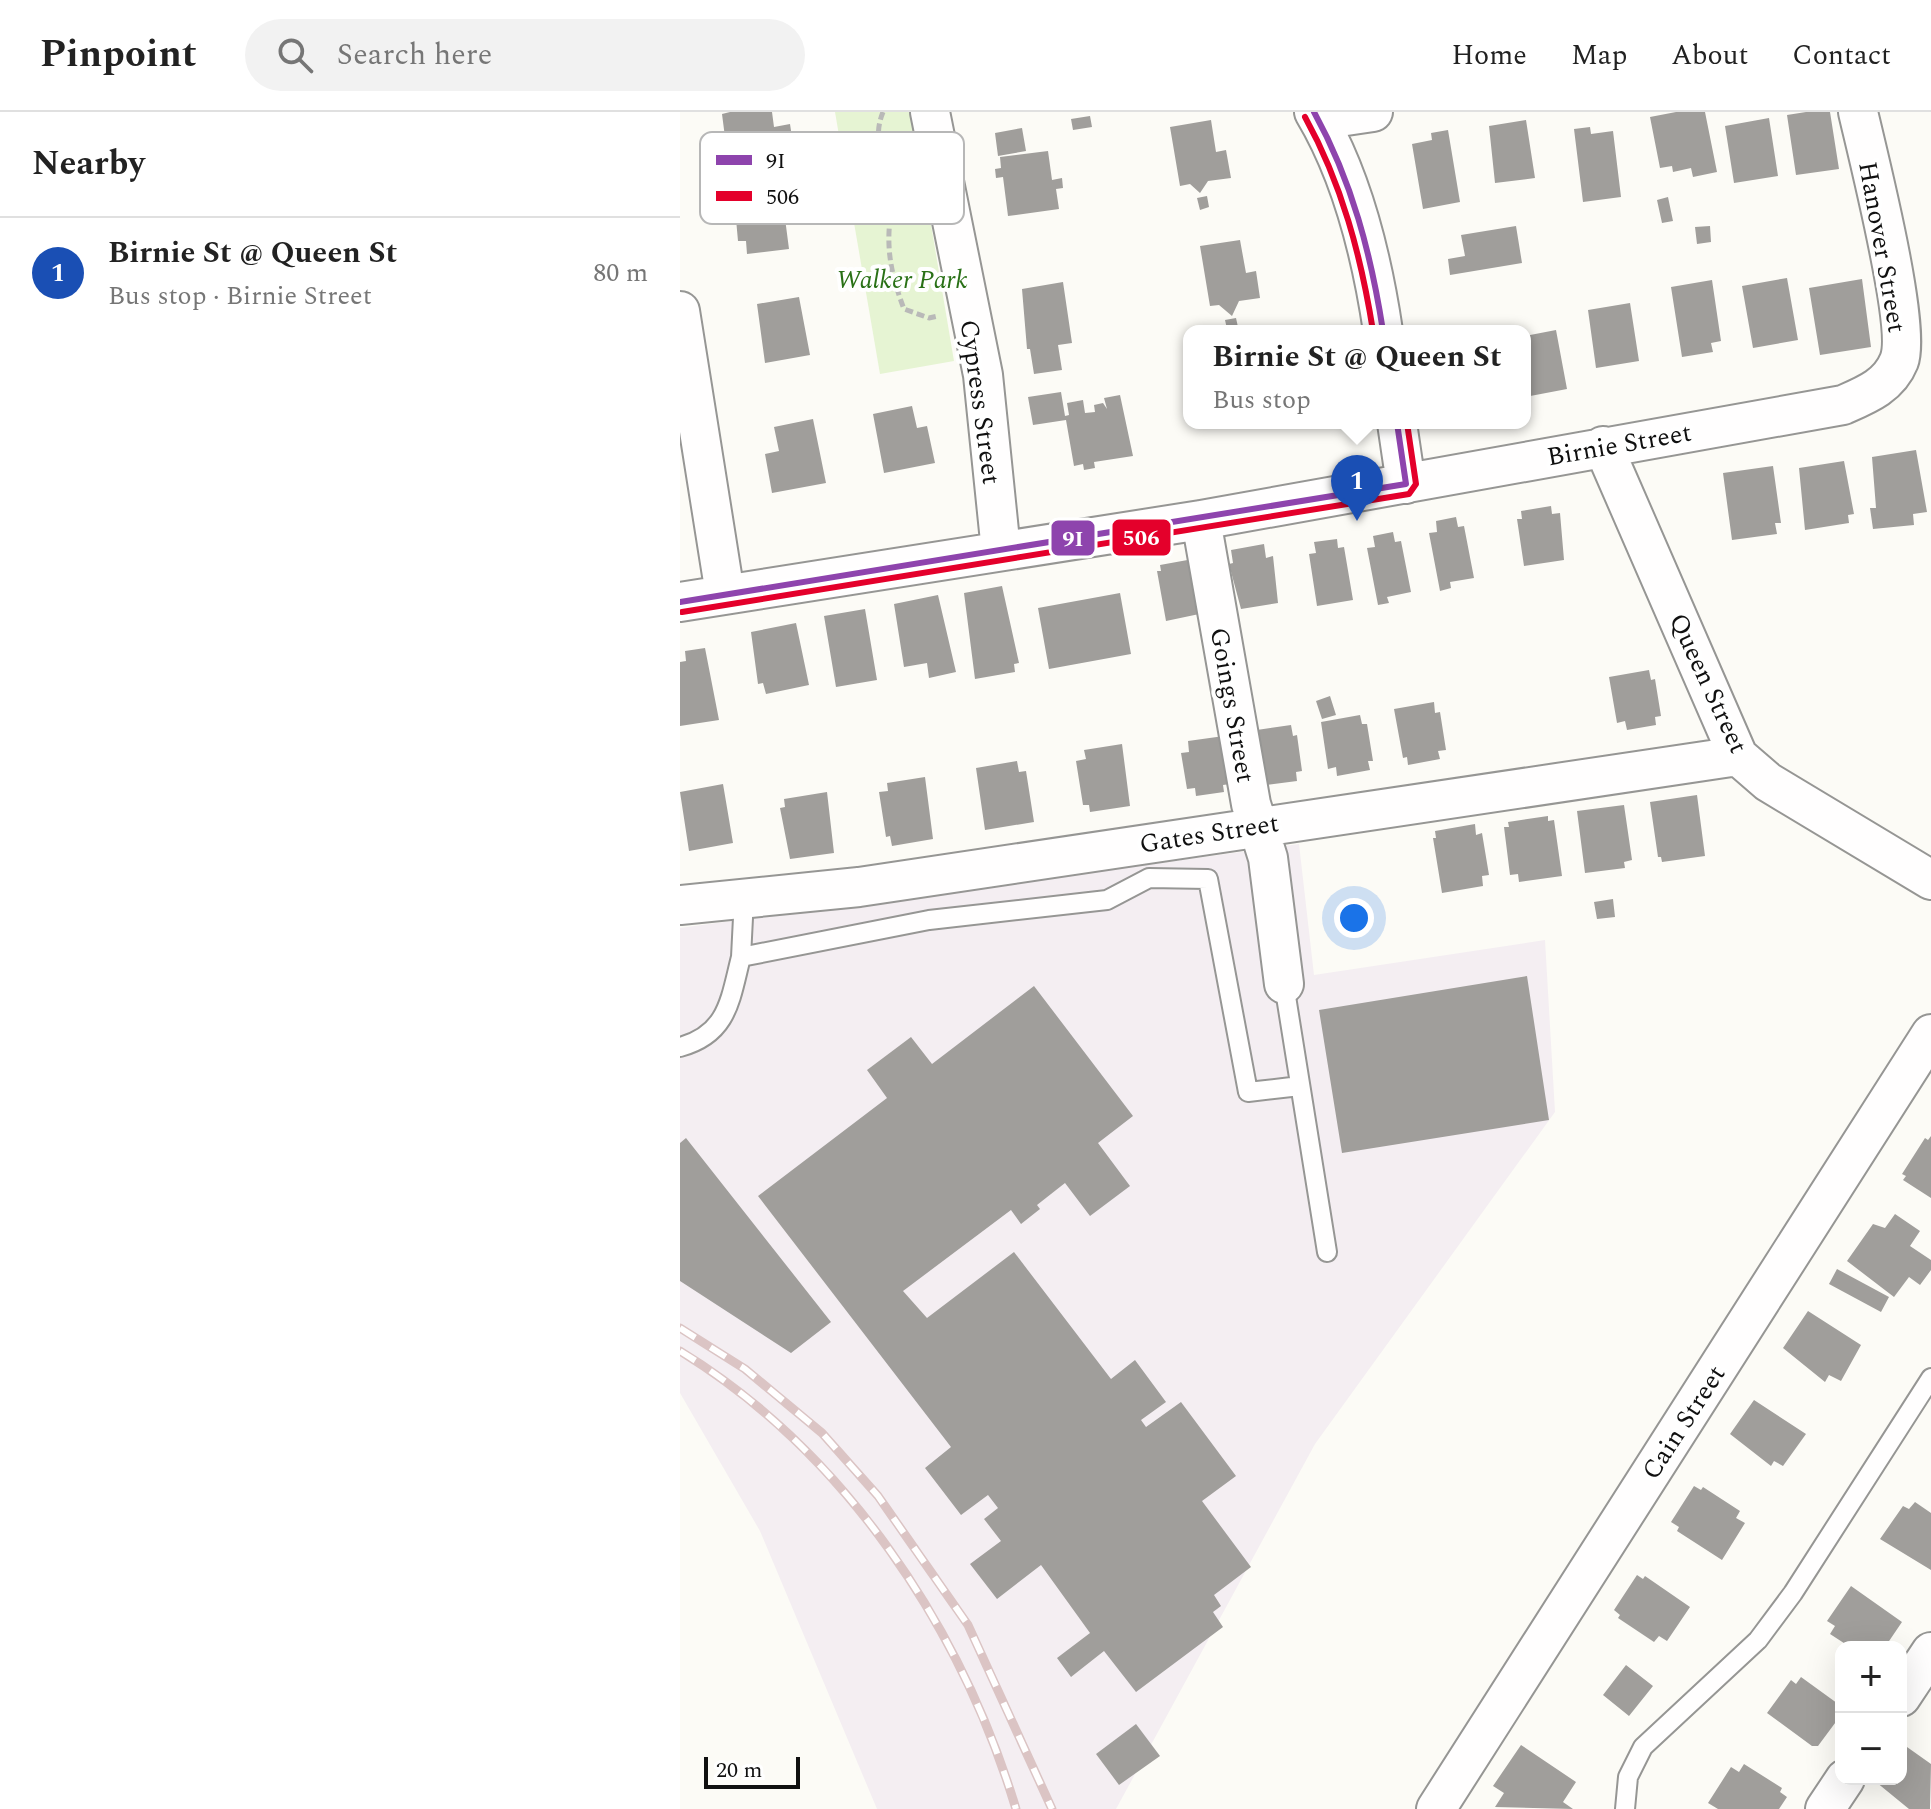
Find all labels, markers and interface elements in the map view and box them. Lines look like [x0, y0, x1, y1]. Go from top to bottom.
search box [245, 19, 805, 91]
text: Pinpoint [40, 26, 197, 84]
text: Search here [337, 32, 492, 78]
icon: search [273, 33, 317, 77]
text: Home [1451, 34, 1527, 77]
text: Map [1571, 34, 1627, 77]
text: About [1671, 34, 1748, 77]
text: Contact [1792, 34, 1891, 77]
legend [700, 132, 964, 224]
text: Nearby [32, 138, 145, 190]
text: 9I [766, 145, 786, 178]
street label: Hanover Street [1847, 158, 1917, 336]
text: 506 [766, 181, 799, 214]
text: Birnie St @ Queen St [108, 230, 397, 276]
text: 1 [51, 253, 65, 293]
text: 80 m [593, 253, 648, 293]
park label: Walker Park [836, 260, 968, 300]
text: Bus stop · Birnie Street [108, 276, 372, 316]
street label: Cypress Street [949, 317, 1011, 487]
popup [1183, 325, 1531, 429]
text: Birnie St @ Queen St [1212, 334, 1502, 380]
text: Bus stop [1212, 380, 1311, 420]
street label: Birnie Street [1544, 413, 1695, 477]
pin: 1 [1331, 455, 1383, 521]
line badge: 506 [1111, 518, 1172, 557]
line badge: 9I [1050, 519, 1096, 557]
text: 506 [1122, 522, 1160, 555]
text: 9I [1062, 523, 1084, 556]
street label: Queen Street [1658, 607, 1758, 760]
street label: Goings Street [1199, 624, 1265, 786]
street label: Gates Street [1137, 803, 1282, 865]
your location [1334, 898, 1374, 938]
street label: Cain Street [1632, 1357, 1736, 1488]
map controls [1835, 1641, 1907, 1785]
button: + [1835, 1641, 1907, 1713]
button: − [1835, 1713, 1907, 1785]
scale bar [704, 1753, 800, 1789]
text: 20 m [716, 1754, 762, 1787]

